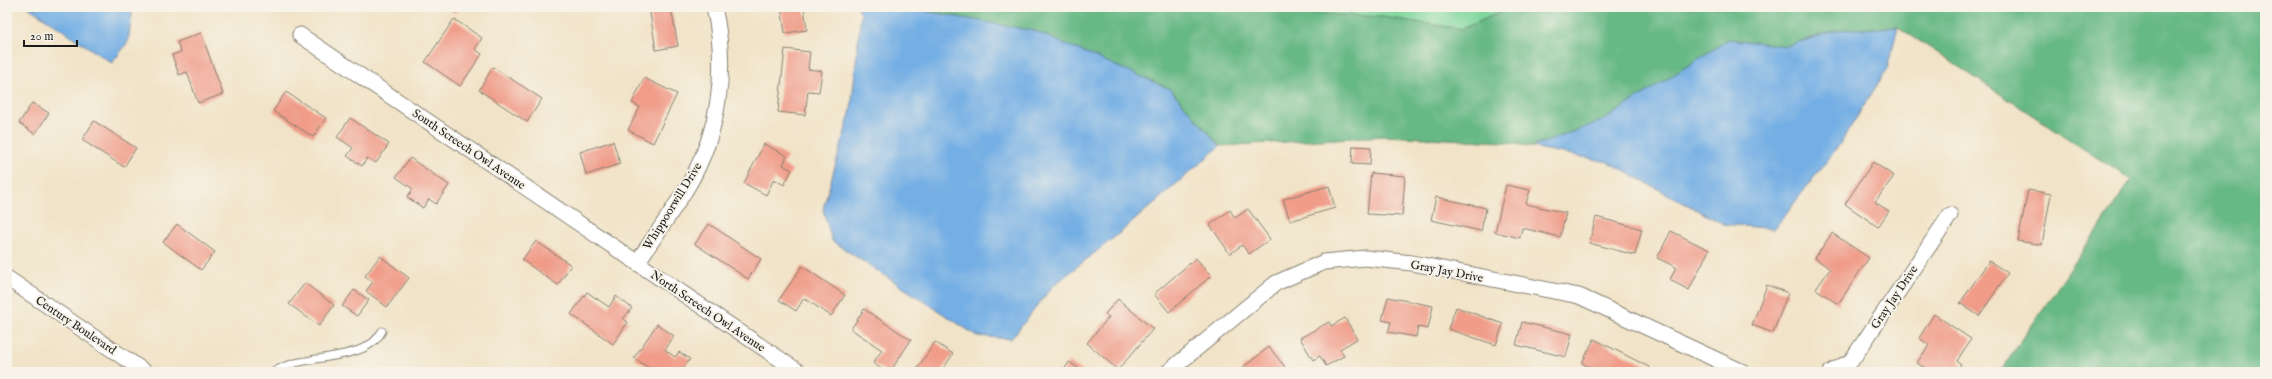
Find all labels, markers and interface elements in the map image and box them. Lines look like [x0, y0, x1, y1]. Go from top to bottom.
scale bar [24, 22, 77, 48]
text: 20 m [30, 29, 53, 44]
street label: South Screech Owl Avenue [409, 106, 529, 193]
street label: Whippoorwill Drive [640, 159, 706, 253]
street label: Gray Jay Drive [1409, 257, 1485, 287]
street label: Gray Jay Drive [1868, 262, 1922, 333]
street label: North Screech Owl Avenue [647, 267, 768, 356]
street label: Century Boulevard [32, 293, 120, 358]

